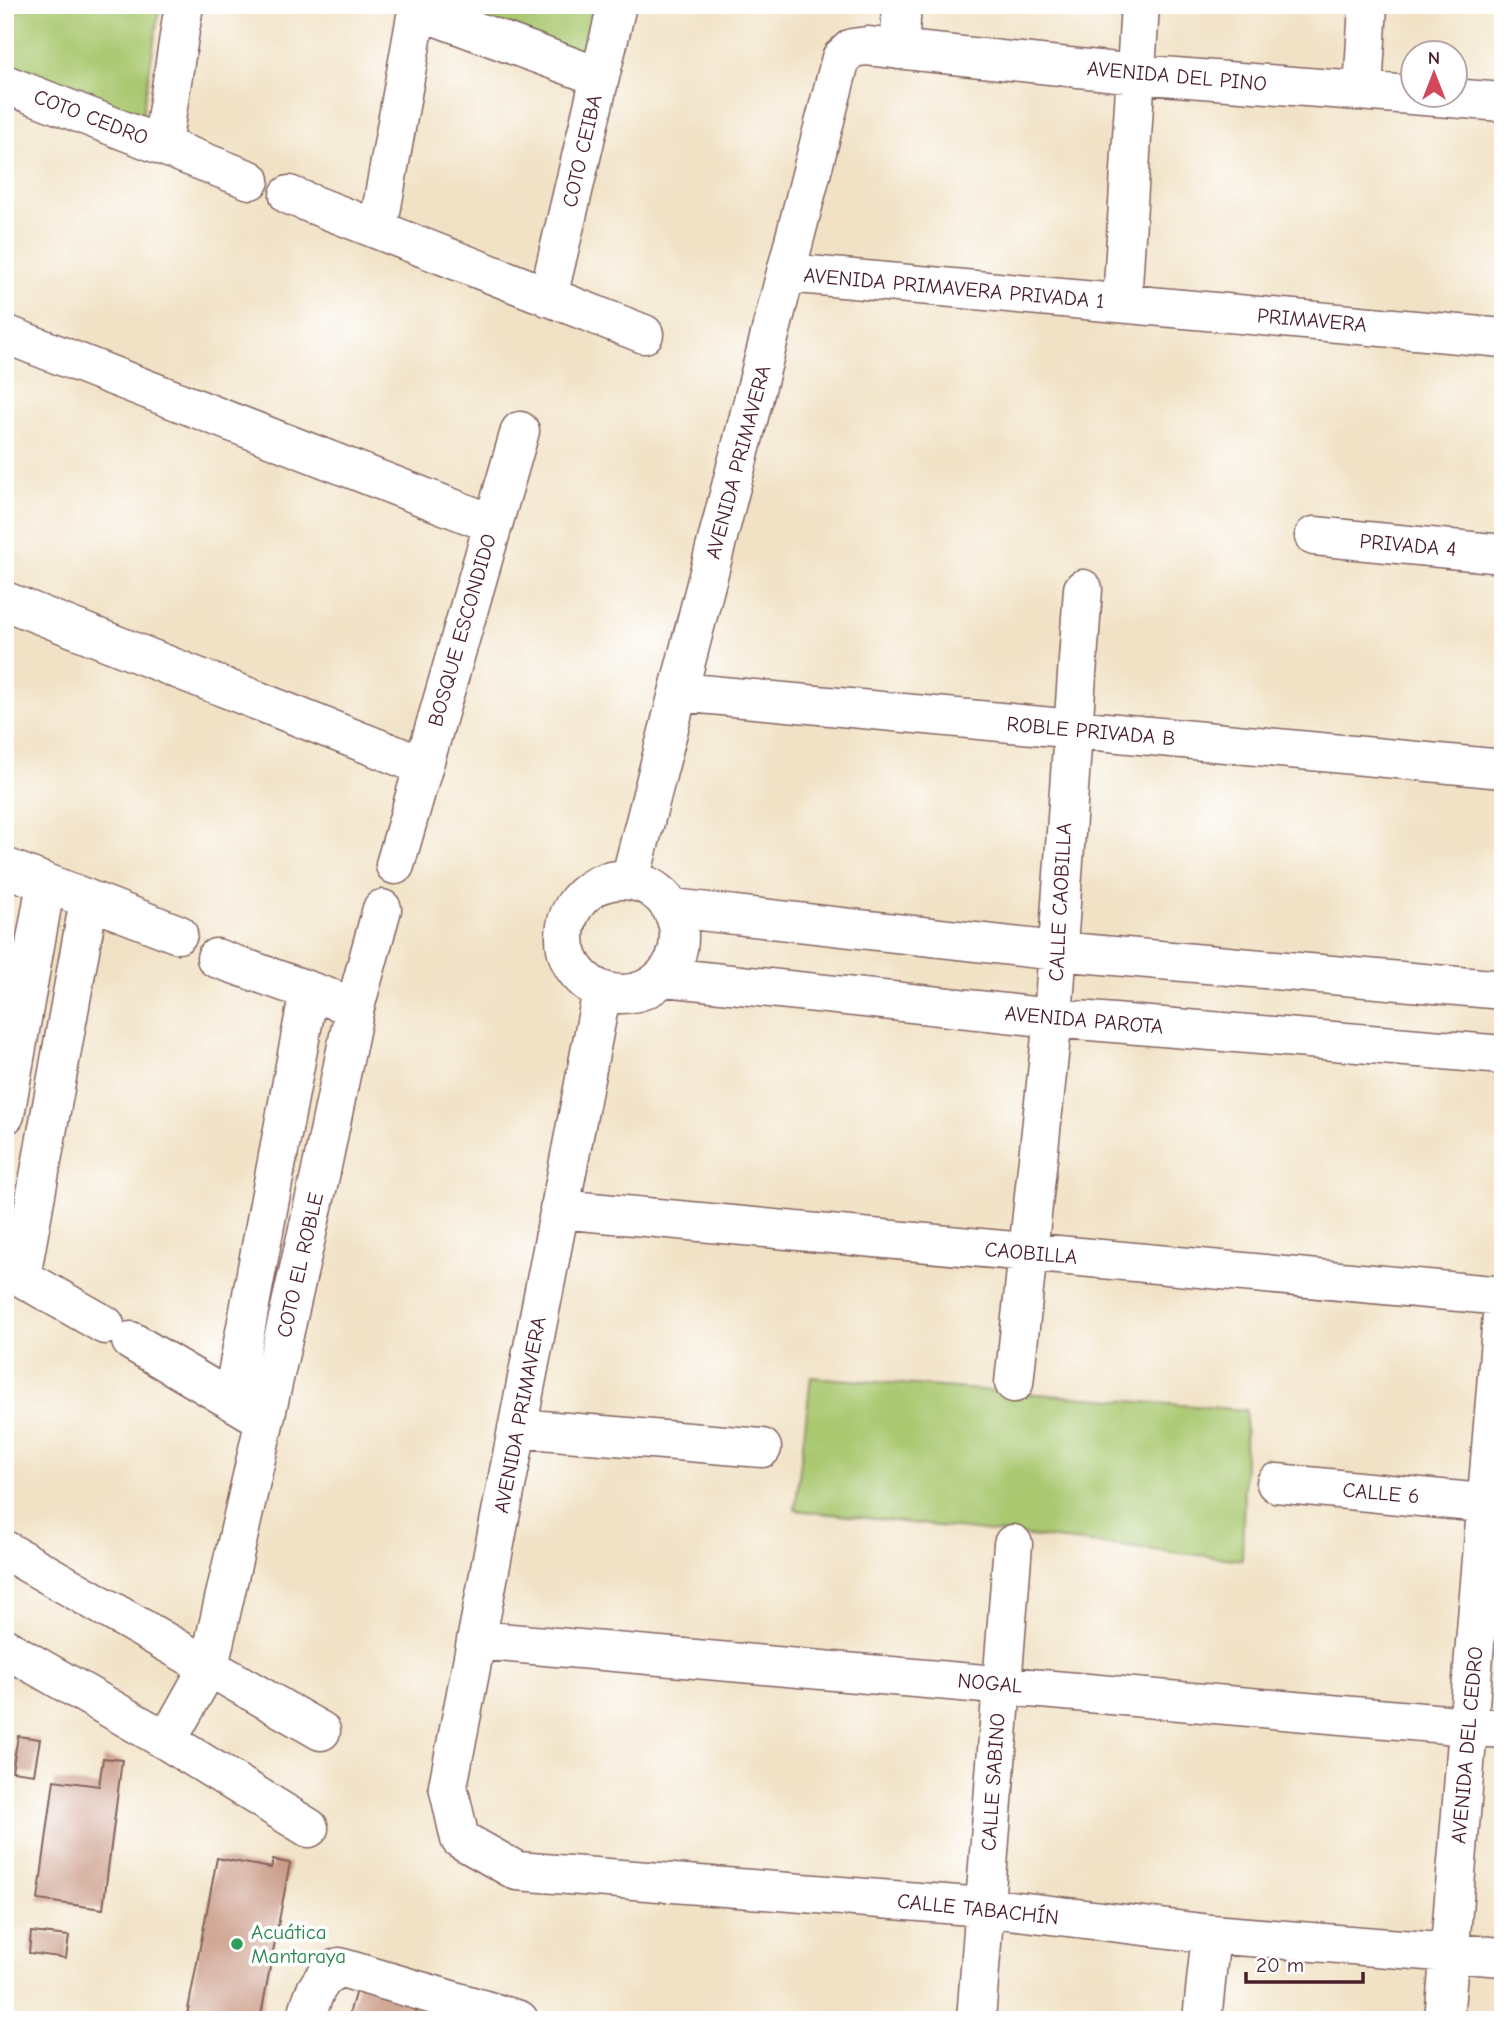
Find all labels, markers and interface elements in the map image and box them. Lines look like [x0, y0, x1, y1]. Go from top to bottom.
north arrow [1400, 38, 1470, 108]
text: N [1428, 47, 1440, 69]
street label: AVENIDA DEL PINO [1086, 56, 1268, 96]
street label: COTO CEDRO [30, 84, 152, 150]
street label: COTO CEIBA [557, 92, 607, 210]
street label: AVENIDA PRIMAVERA PRIVADA 1 [802, 263, 1106, 313]
street label: PRIMAVERA [1256, 303, 1368, 337]
street label: AVENIDA PRIMAVERA [701, 362, 775, 562]
street label: PRIVADA 4 [1359, 529, 1457, 561]
street label: BOSQUE ESCONDIDO [423, 531, 501, 729]
street label: ROBLE PRIVADA B [1006, 712, 1176, 750]
street label: CALLE CAOBILLA [1044, 822, 1076, 982]
street label: AVENIDA PAROTA [1004, 1001, 1164, 1039]
street label: COTO EL ROBLE [272, 1190, 328, 1340]
street label: CAOBILLA [984, 1237, 1078, 1269]
street label: AVENIDA PRIMAVERA [489, 1315, 551, 1515]
street label: CALLE 6 [1342, 1478, 1420, 1508]
street label: AVENIDA DEL CEDRO [1446, 1645, 1488, 1845]
street label: NOGAL [957, 1668, 1024, 1698]
street label: CALLE SABINO [976, 1712, 1010, 1852]
street label: CALLE TABACHÍN [896, 1889, 1060, 1929]
place label: Acuática Mantaraya [251, 1920, 346, 1968]
marker: Acuática Mantaraya [229, 1936, 245, 1952]
scale bar [1246, 1941, 1363, 1985]
text: 20 m [1256, 1953, 1304, 1977]

